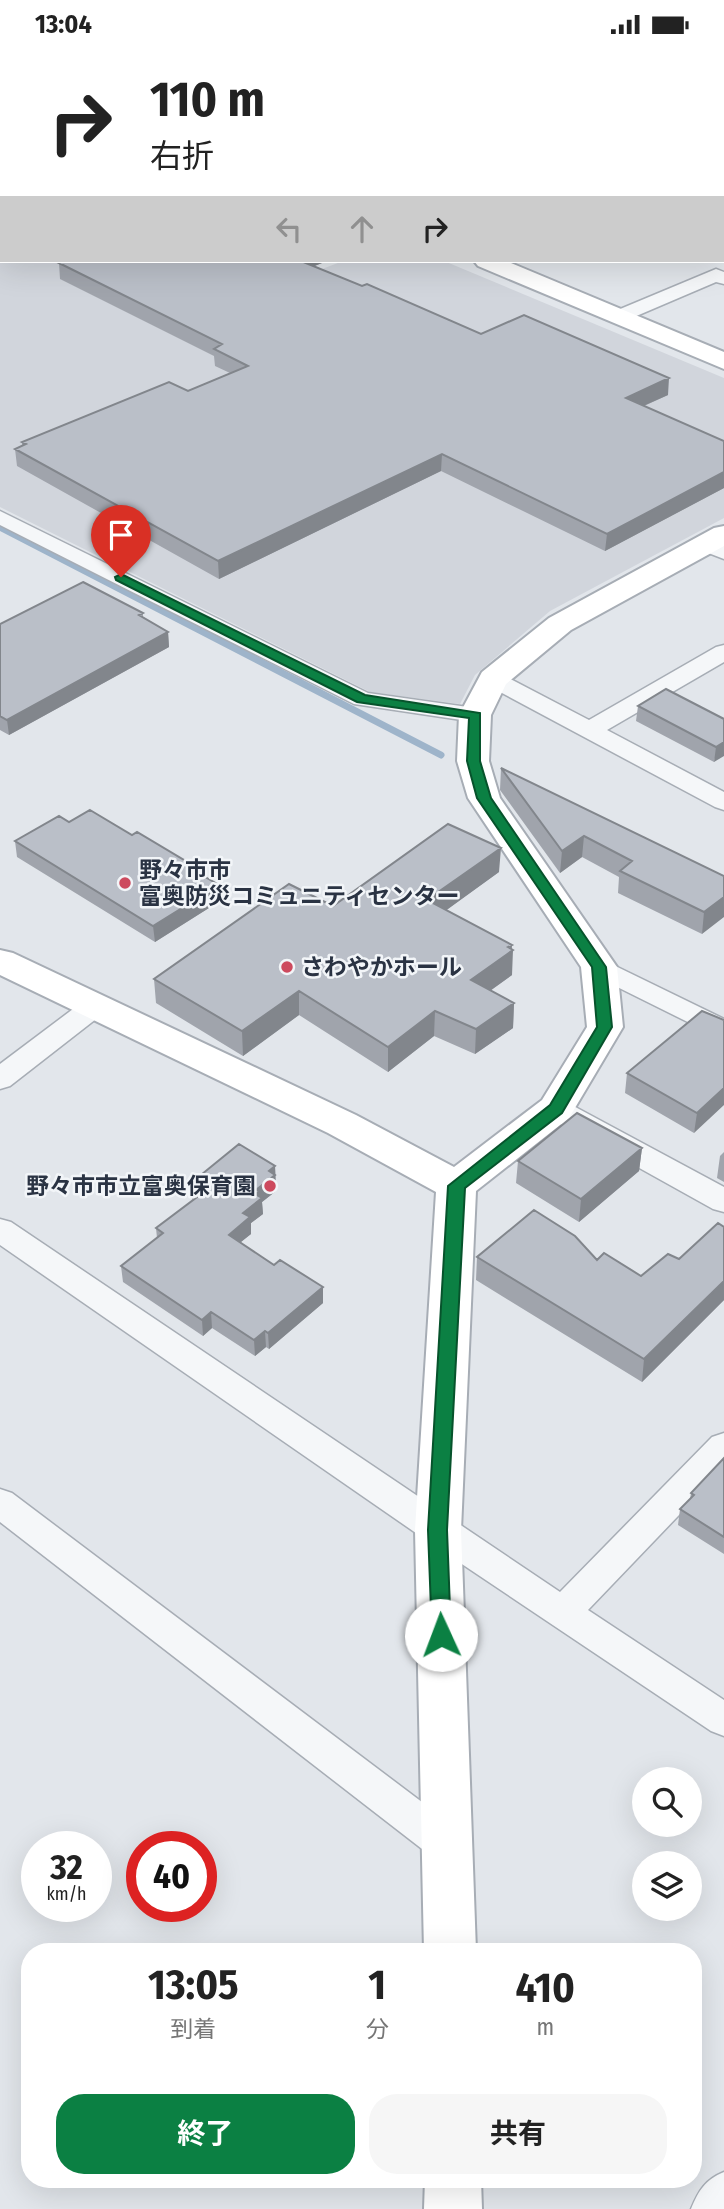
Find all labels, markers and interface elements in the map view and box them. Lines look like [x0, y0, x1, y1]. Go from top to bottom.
text: 13:04 [35, 9, 92, 40]
text: 110 m [150, 70, 265, 129]
icon: right [35, 77, 126, 168]
text: 右折 [150, 137, 214, 175]
icon: left [270, 210, 308, 248]
icon: ahead [343, 210, 381, 248]
icon: right [416, 210, 454, 248]
pin [91, 505, 151, 577]
icon: arrive [102, 516, 140, 554]
place label: 野々市市 富奥防災コミュニティセンター [139, 856, 460, 910]
marker: 野々市市 富奥防災コミュニティセンター [117, 875, 133, 891]
place label: さわやかホール [301, 953, 462, 981]
marker: さわやかホール [279, 959, 295, 975]
place label: 野々市市立富奥保育園 [26, 1172, 256, 1200]
marker: 野々市市立富奥保育園 [262, 1178, 278, 1194]
position arrow [404, 1598, 478, 1672]
map controls [632, 1767, 702, 1921]
button: search [632, 1767, 702, 1837]
speed limit sign: 40 [126, 1831, 217, 1922]
text: 32 [50, 1846, 83, 1888]
button: layers [632, 1851, 702, 1921]
text: km/h [46, 1883, 87, 1905]
text: 13:05 [148, 1960, 239, 2010]
text: 1 [368, 1960, 386, 2010]
text: 410 [516, 1963, 575, 2013]
text: m [536, 2013, 554, 2041]
text: 到着 [170, 2015, 216, 2043]
text: 分 [366, 2015, 389, 2043]
button: 終了 [56, 2094, 355, 2174]
button: 共有 [369, 2094, 667, 2174]

